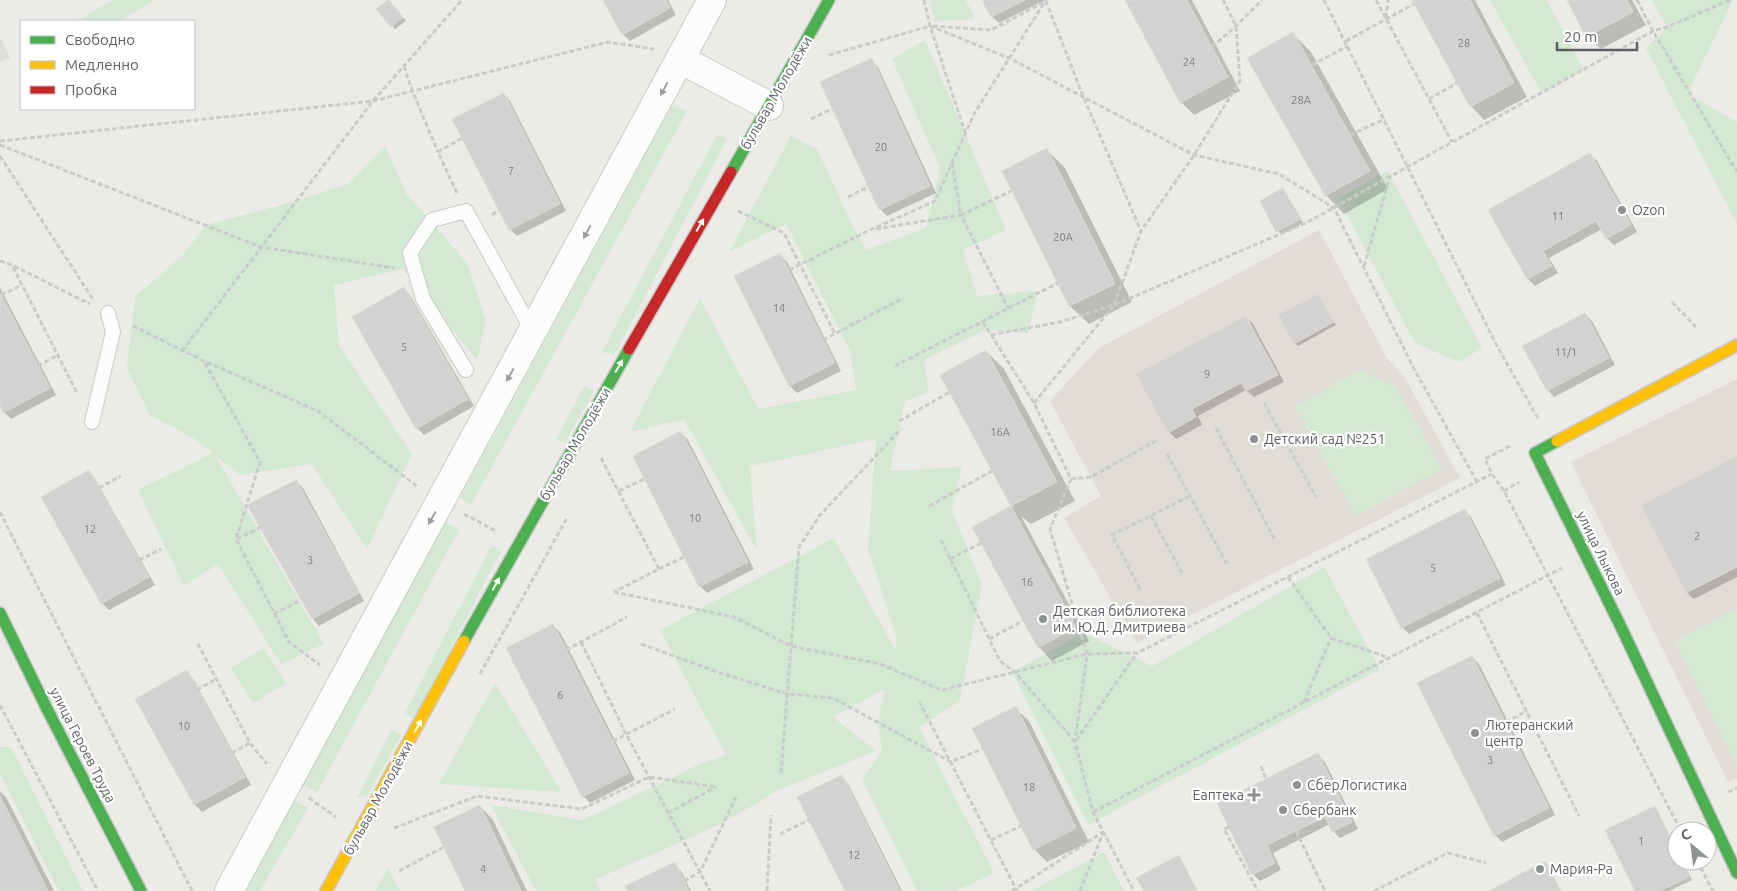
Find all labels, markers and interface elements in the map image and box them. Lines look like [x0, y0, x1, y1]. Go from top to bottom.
legend [20, 20, 195, 110]
scale bar [1557, 20, 1637, 52]
text: 20 m [1564, 28, 1597, 45]
text: Свободно [65, 31, 135, 48]
street label: бульвар Молодёжи [737, 34, 815, 152]
house number: 28 [1458, 37, 1470, 49]
text: Медленно [65, 56, 139, 73]
house number: 24 [1183, 56, 1195, 68]
text: Пробка [65, 81, 117, 98]
one-way arrow [660, 82, 668, 96]
house number: 28А [1291, 94, 1312, 106]
house number: 20 [875, 141, 887, 153]
house number: 7 [508, 165, 514, 177]
place label: Ozon [1632, 202, 1665, 218]
marker: Ozon [1616, 204, 1628, 216]
house number: 11 [1552, 210, 1564, 222]
one-way arrow [696, 219, 705, 232]
one-way arrow [583, 225, 591, 239]
house number: 20А [1053, 231, 1074, 243]
house number: 14 [773, 302, 785, 314]
house number: 5 [401, 341, 407, 353]
house number: 11/1 [1555, 346, 1577, 358]
one-way arrow [615, 360, 624, 373]
one-way arrow [506, 368, 514, 383]
house number: 9 [1204, 368, 1210, 380]
street label: бульвар Молодёжи [536, 385, 614, 503]
house number: 16А [990, 426, 1011, 438]
place label: Детский сад №251 [1264, 431, 1385, 447]
marker: Детский сад №251 [1248, 433, 1260, 445]
street label: улица Лыкова [1574, 508, 1628, 598]
one-way arrow [428, 510, 436, 525]
house number: 10 [689, 512, 701, 524]
house number: 12 [84, 523, 96, 535]
house number: 2 [1694, 530, 1700, 542]
house number: 3 [307, 554, 313, 566]
house number: 5 [1430, 562, 1436, 574]
one-way arrow [492, 576, 500, 591]
house number: 16 [1021, 576, 1033, 588]
place label: Детская библиотека им. Ю.Д. Дмитриева [1053, 603, 1186, 635]
marker: Детская библиотека им. Ю.Д. Дмитриева [1037, 613, 1049, 625]
street label: улица Героев Труда [47, 685, 119, 805]
house number: 6 [557, 689, 563, 701]
place label: Лютеранский центр [1485, 717, 1574, 749]
one-way arrow [413, 719, 422, 733]
house number: 10 [178, 720, 190, 732]
marker: Лютеранский центр [1469, 727, 1481, 739]
street label: бульвар Молодёжи [340, 738, 416, 858]
house number: 3 [1487, 754, 1493, 766]
place label: СберЛогистика [1307, 777, 1407, 793]
marker: СберЛогистика [1291, 779, 1303, 791]
house number: 18 [1023, 781, 1035, 793]
place label: Еаптека [1193, 787, 1244, 803]
marker: Еаптека [1248, 789, 1260, 801]
place label: Сбербанк [1293, 802, 1356, 818]
marker: Сбербанк [1277, 804, 1289, 816]
north arrow [1667, 821, 1717, 871]
text: С [1678, 825, 1694, 844]
house number: 1 [1638, 835, 1644, 847]
house number: 12 [848, 849, 860, 861]
place label: Мария-Ра [1550, 861, 1613, 877]
house number: 4 [480, 863, 486, 875]
marker: Мария-Ра [1534, 863, 1546, 875]

